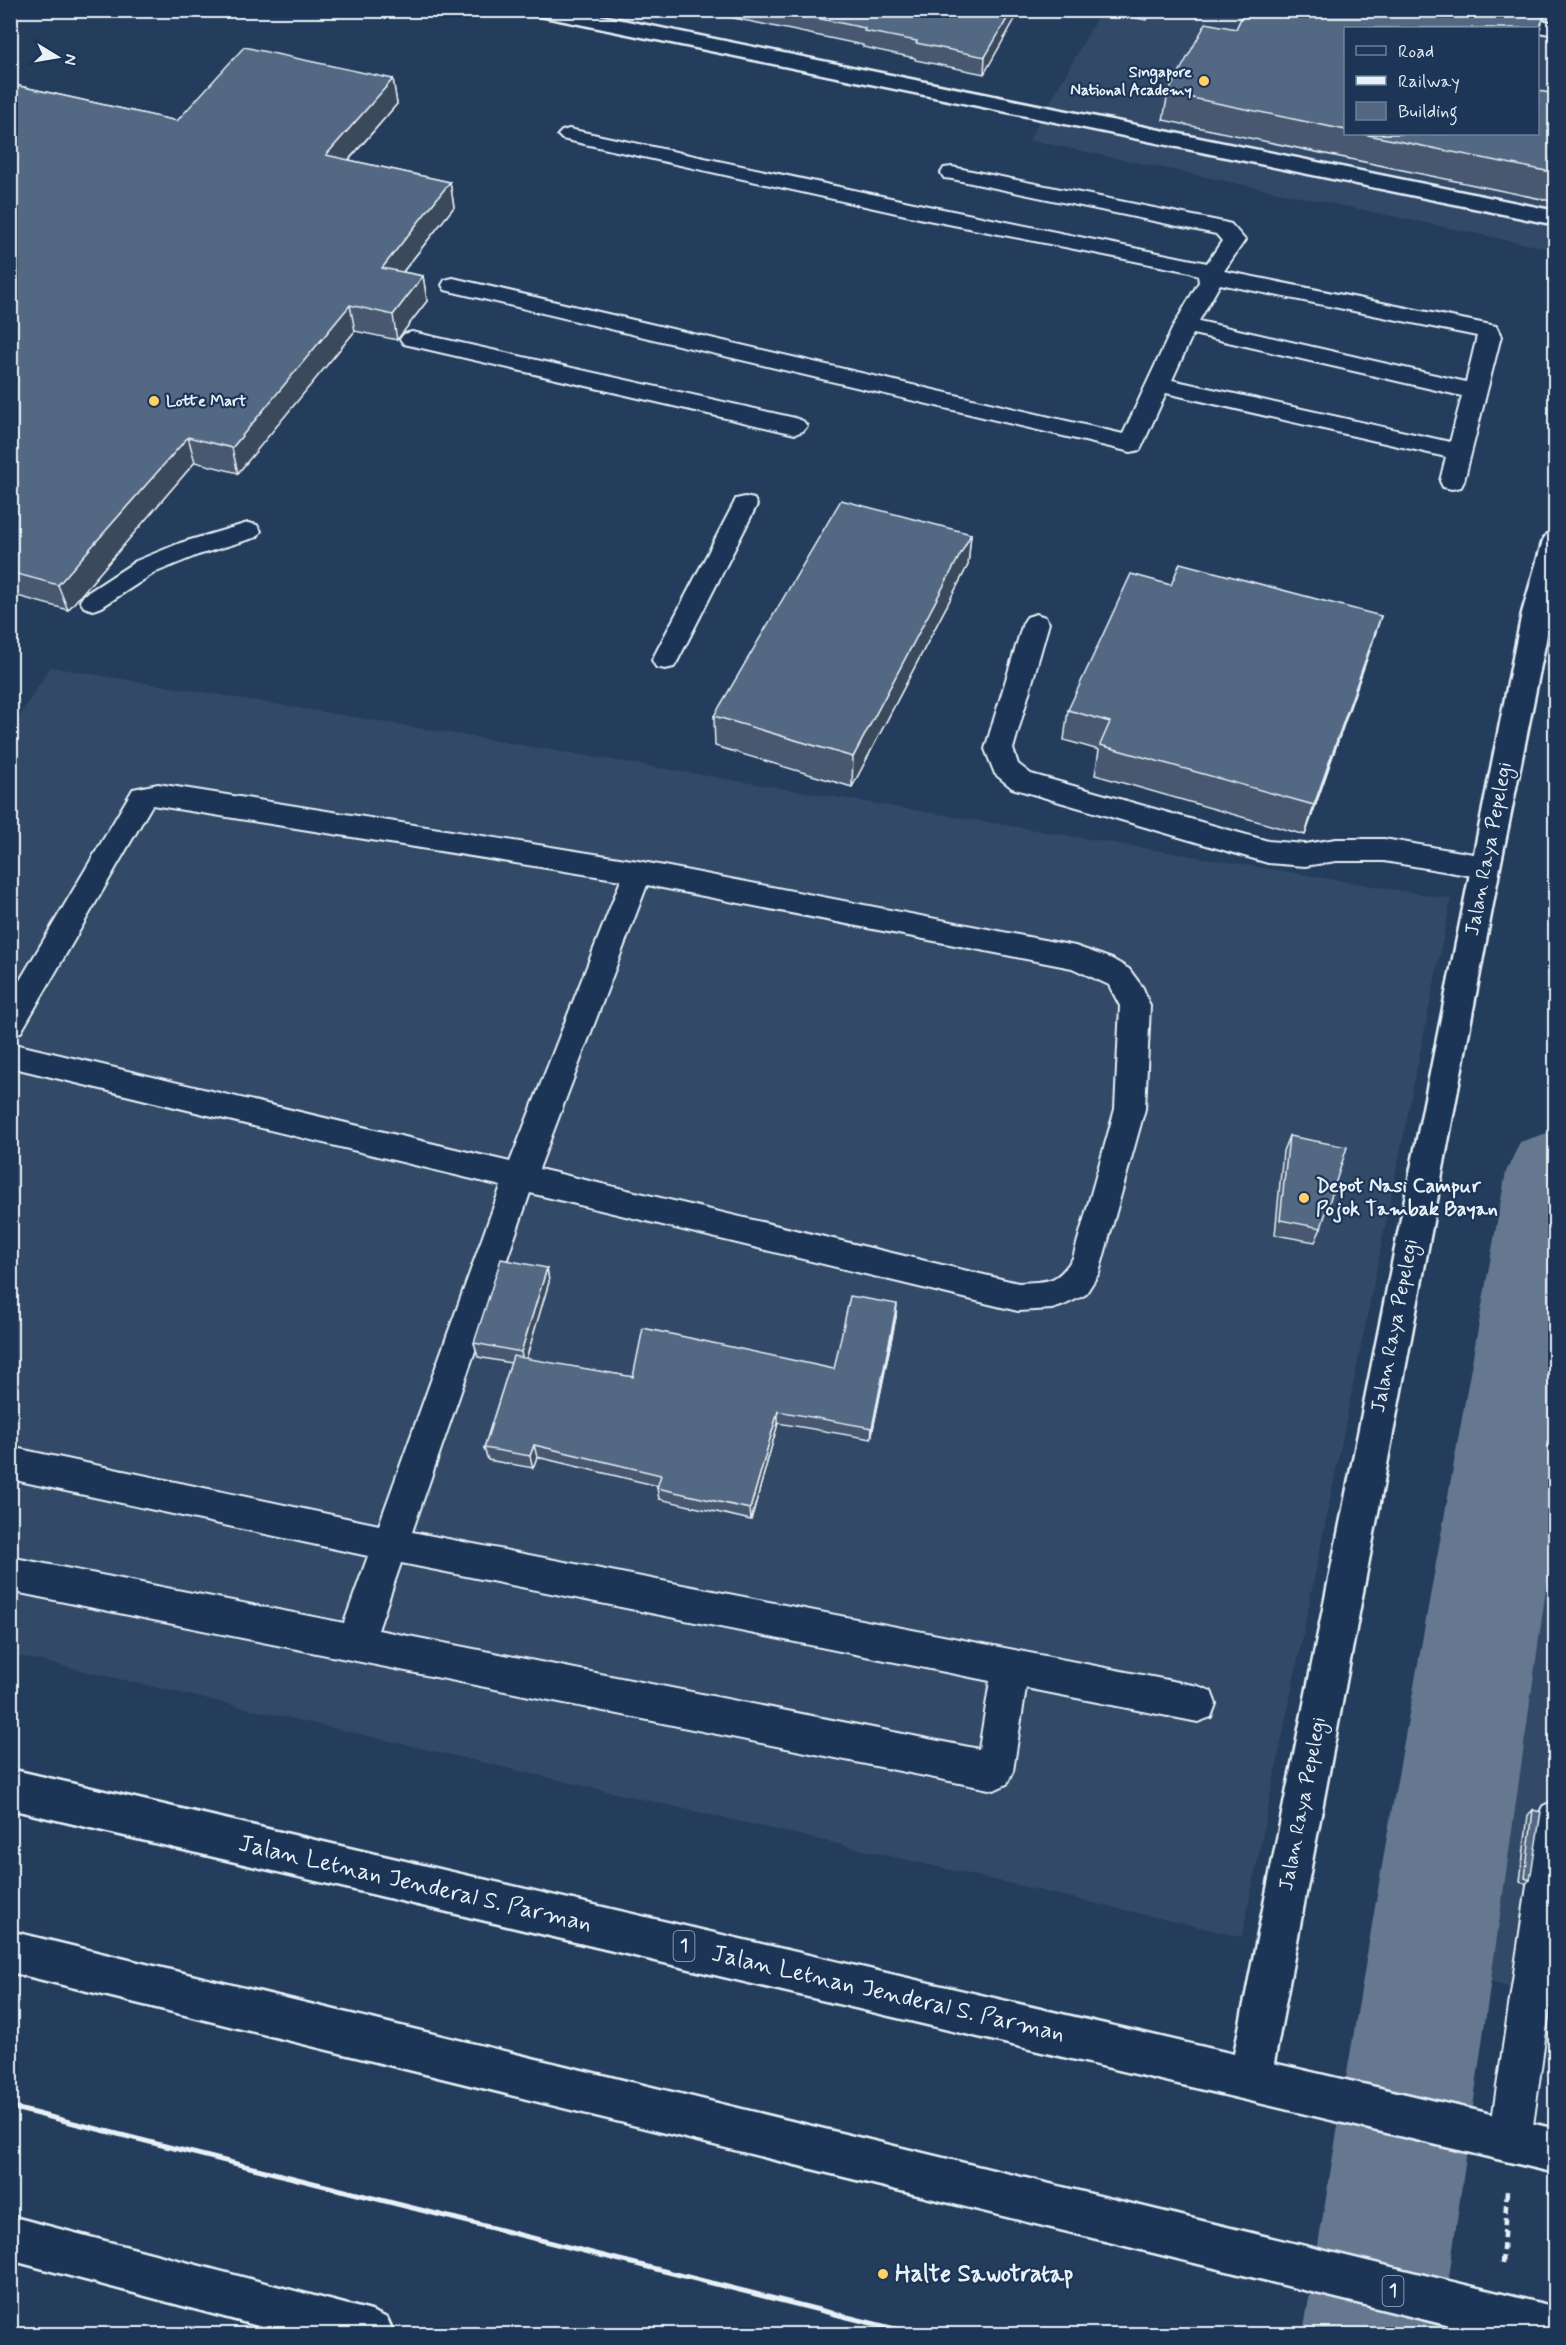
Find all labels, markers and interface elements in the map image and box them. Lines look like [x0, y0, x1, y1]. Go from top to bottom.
north arrow [27, 27, 87, 87]
legend [1344, 27, 1539, 135]
text: Road [1398, 40, 1434, 64]
text: N [59, 52, 82, 67]
place label: Singapore National Academy [1070, 62, 1192, 101]
text: Railway [1398, 70, 1460, 94]
marker: Singapore National Academy [1197, 74, 1211, 88]
text: Building [1398, 100, 1458, 126]
place label: Lotte Mart [166, 391, 247, 412]
marker: Lotte Mart [147, 394, 161, 408]
street label: Jalan Raya Pepelegi [1459, 760, 1520, 938]
place label: Depot Nasi Campur Pojok Tambak Bayan [1316, 1173, 1498, 1223]
marker: Depot Nasi Campur Pojok Tambak Bayan [1297, 1191, 1311, 1205]
street label: Jalan Raya Pepelegi [1365, 1237, 1426, 1415]
street label: Jalan Raya Pepelegi [1273, 1715, 1334, 1893]
street label: Jalan Letnan Jenderal S. Parman [235, 1828, 595, 1940]
road number: 1 [674, 1931, 694, 1961]
street label: Jalan Letnan Jenderal S. Parman [708, 1938, 1068, 2050]
place label: Halte Sawotratap [895, 2259, 1074, 2290]
marker: Halte Sawotratap [876, 2267, 890, 2281]
road number: 1 [1382, 2276, 1404, 2306]

